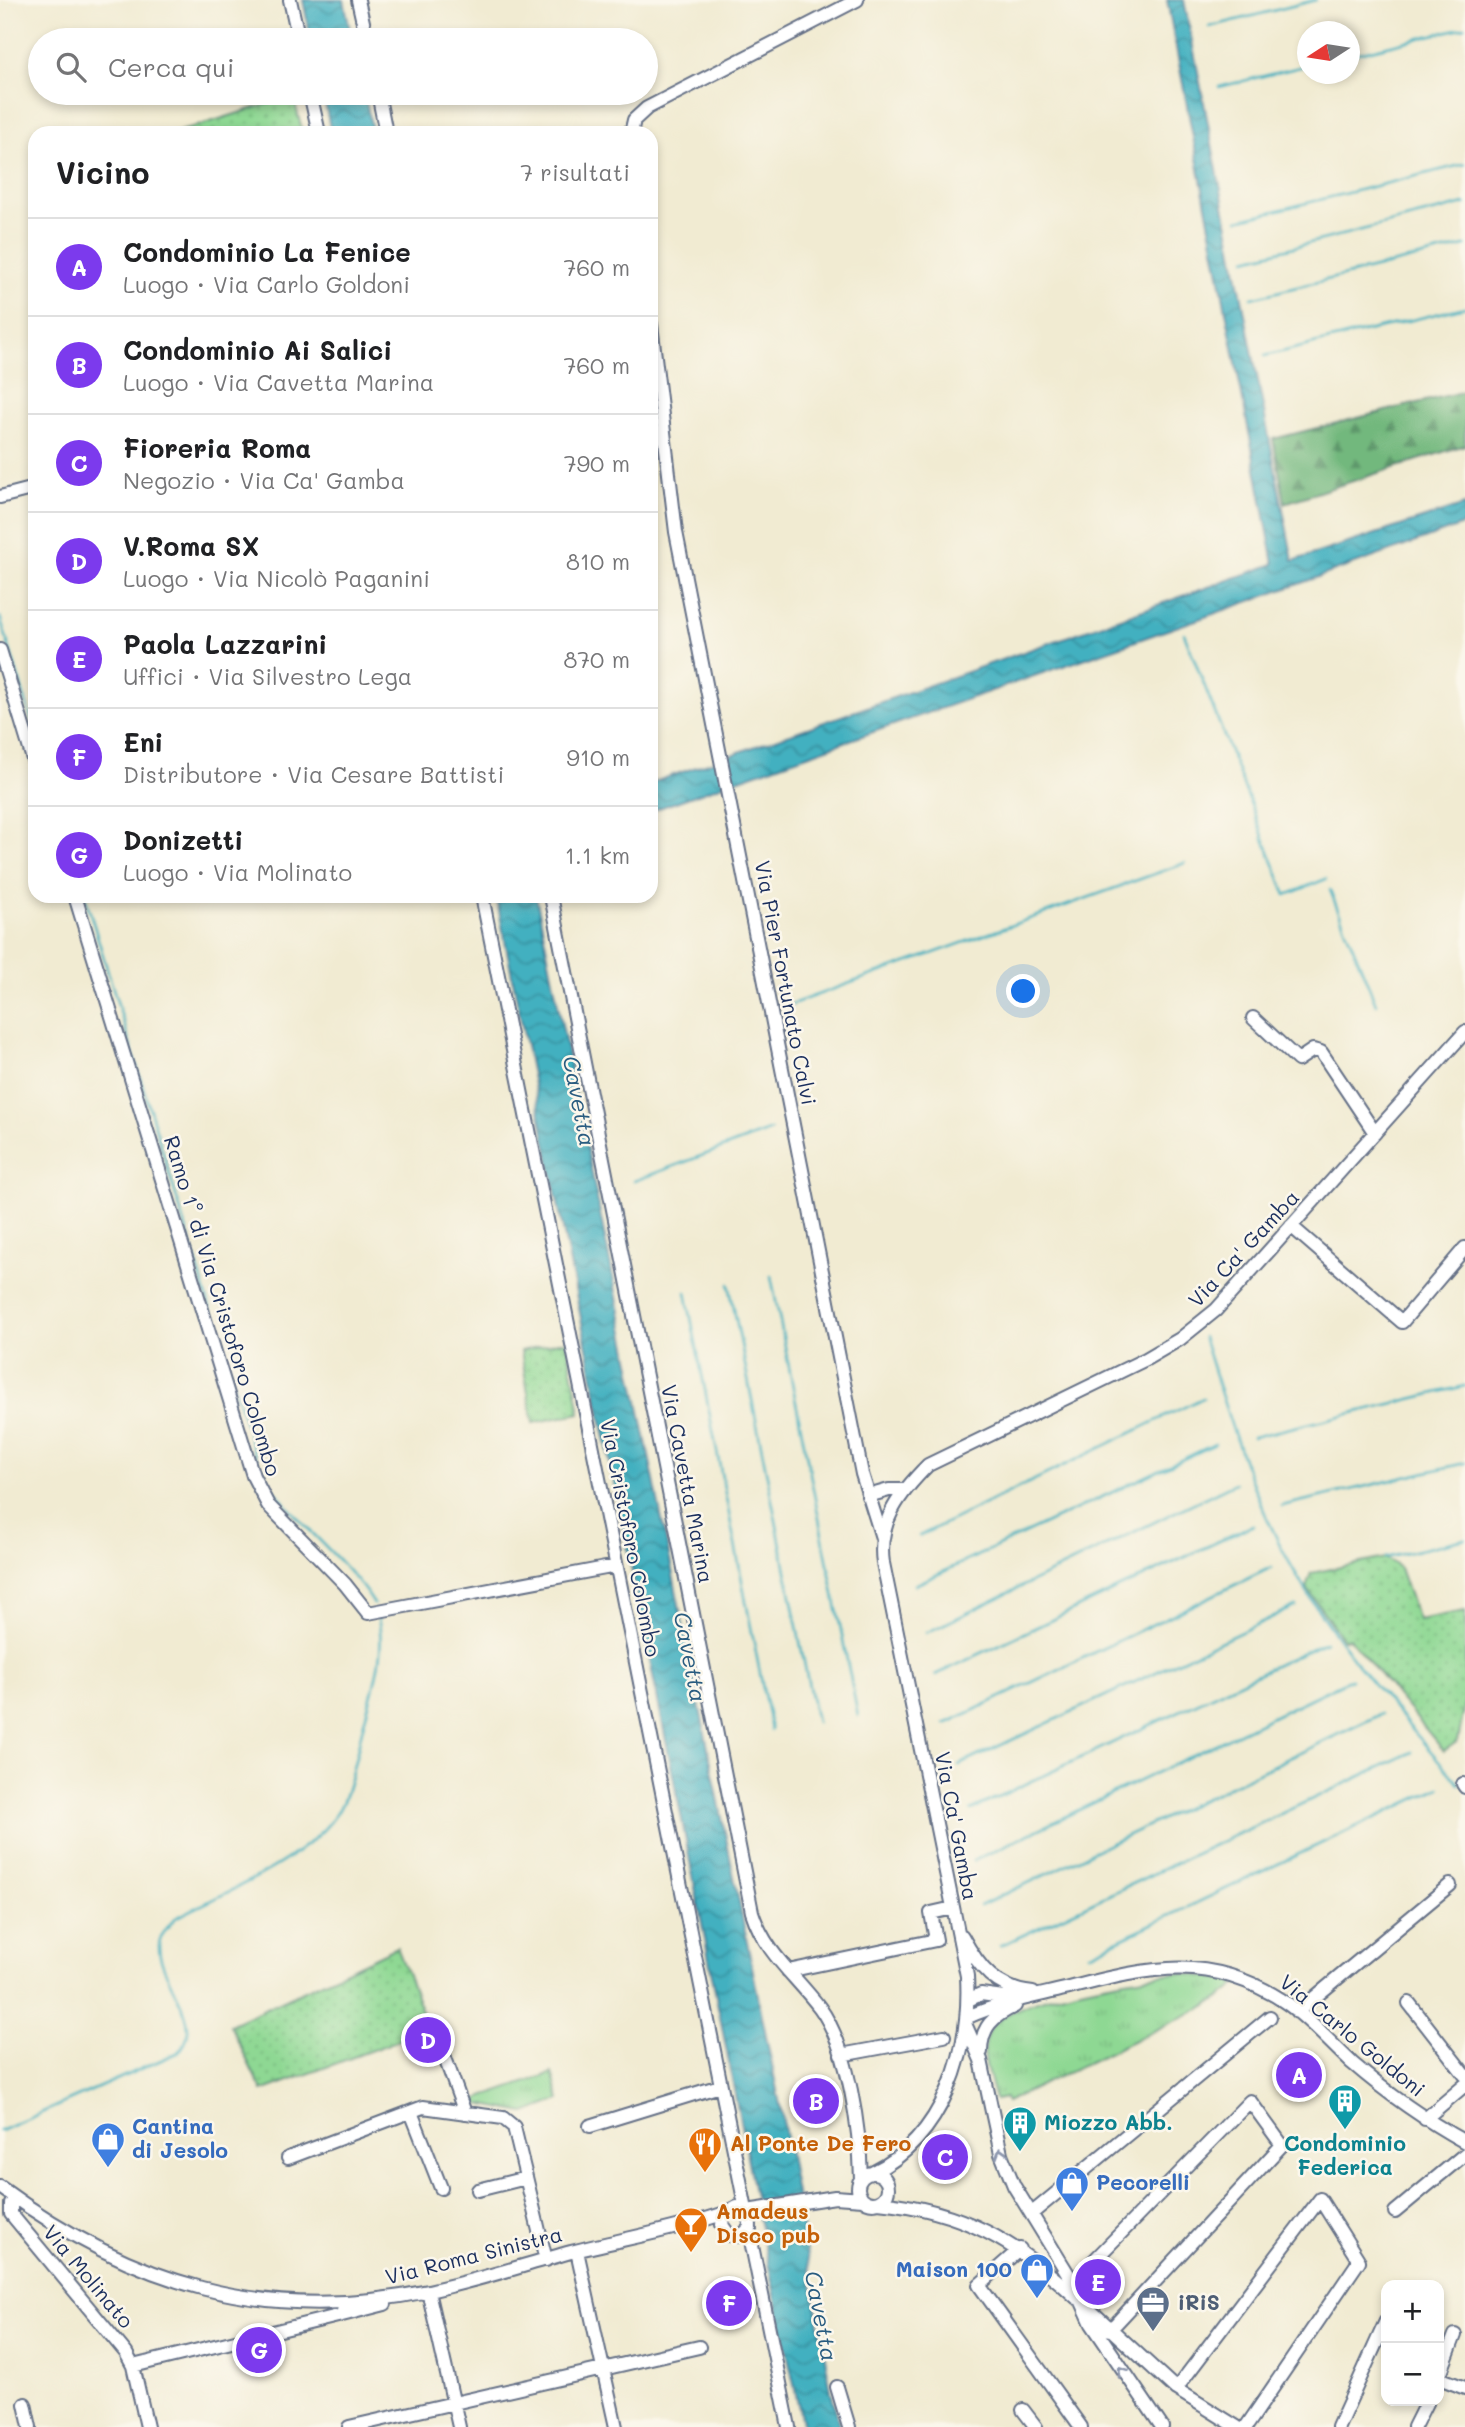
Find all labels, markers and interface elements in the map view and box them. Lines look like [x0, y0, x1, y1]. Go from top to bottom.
north arrow [1297, 21, 1360, 84]
search box [28, 28, 658, 105]
icon: search [52, 48, 90, 86]
text: Cerca qui [108, 50, 234, 84]
text: Vicino [56, 152, 150, 192]
text: 7 risultati [520, 157, 630, 187]
text: Condominio La Fenice [123, 235, 411, 269]
text: A [71, 252, 87, 282]
text: 760 m [563, 252, 630, 282]
text: Luogo · Via Carlo Goldoni [123, 269, 410, 299]
text: Condominio Ai Salici [123, 333, 392, 367]
text: B [71, 350, 87, 380]
text: 760 m [563, 350, 630, 380]
text: Luogo · Via Cavetta Marina [123, 367, 434, 397]
text: Fioreria Roma [123, 431, 311, 465]
text: C [70, 448, 88, 478]
text: 790 m [564, 448, 630, 478]
text: Negozio · Via Ca' Gamba [123, 465, 405, 495]
text: V.Roma SX [123, 529, 259, 563]
text: D [71, 546, 87, 576]
text: 810 m [566, 546, 630, 576]
text: Luogo · Via Nicolò Paganini [123, 563, 430, 593]
text: Paola Lazzarini [123, 627, 327, 661]
text: E [72, 644, 86, 674]
text: 870 m [563, 644, 630, 674]
text: Uffici · Via Silvestro Lega [123, 661, 412, 691]
text: Eni [123, 725, 163, 759]
text: F [72, 742, 86, 772]
text: 910 m [566, 742, 630, 772]
text: Distributore · Via Cesare Battisti [123, 759, 504, 789]
text: Donizetti [123, 823, 243, 857]
text: G [70, 840, 88, 870]
text: 1.1 km [565, 840, 630, 870]
text: Luogo · Via Molinato [123, 857, 352, 887]
street label: Via Pier Fortunato Calvi [749, 858, 823, 1107]
your location [1006, 974, 1040, 1008]
water label: Cavetta [557, 1053, 603, 1149]
street label: Ramo 1° di Via Cristoforo Colombo [159, 1132, 288, 1479]
street label: Via Ca' Gamba [1182, 1184, 1304, 1312]
street label: Via Cavetta Marina [656, 1382, 721, 1585]
street label: Via Cristoforo Colombo [595, 1417, 668, 1659]
water label: Cavetta [668, 1609, 714, 1705]
street label: Via Ca' Gamba [930, 1749, 985, 1902]
street label: Via Carlo Goldoni [1275, 1968, 1431, 2102]
pin: D [405, 2014, 451, 2066]
pin: A [1276, 2049, 1322, 2101]
pin: B [793, 2075, 839, 2127]
building icon: Condominio Federica [1326, 2082, 1364, 2131]
building icon: Miozzo Abb. [1001, 2104, 1039, 2153]
place label: Miozzo Abb. [1044, 2108, 1173, 2135]
place label: Cantina di Jesolo [132, 2112, 228, 2163]
shop icon: Cantina di Jesolo [89, 2120, 127, 2169]
restaurant icon: Al Ponte De Fero [686, 2125, 724, 2174]
place label: Al Ponte De Fero [730, 2129, 911, 2156]
place label: Condominio Federica [1284, 2129, 1406, 2180]
pin: C [922, 2131, 968, 2183]
one-way arrow [995, 2148, 1010, 2160]
shop icon: Pecorelli [1053, 2164, 1091, 2213]
place label: Pecorelli [1096, 2168, 1190, 2195]
place label: Amadeus Disco pub [716, 2197, 820, 2248]
bar icon: Amadeus Disco pub [672, 2205, 710, 2254]
street label: Via Molinato [38, 2219, 140, 2333]
street label: Via Roma Sinistra [382, 2219, 565, 2290]
shop icon: Maison 100 [1018, 2251, 1056, 2300]
place label: Maison 100 [896, 2255, 1012, 2282]
pin: E [1075, 2256, 1121, 2308]
water label: Cavetta [799, 2268, 845, 2364]
pin: F [706, 2277, 752, 2329]
map controls [1381, 2280, 1444, 2406]
button: + [1381, 2280, 1444, 2343]
office icon: iRiS [1134, 2284, 1172, 2333]
place label: iRiS [1178, 2288, 1220, 2315]
pin: G [236, 2324, 282, 2376]
button: − [1381, 2343, 1444, 2406]
one-way arrow [1118, 2366, 1131, 2379]

